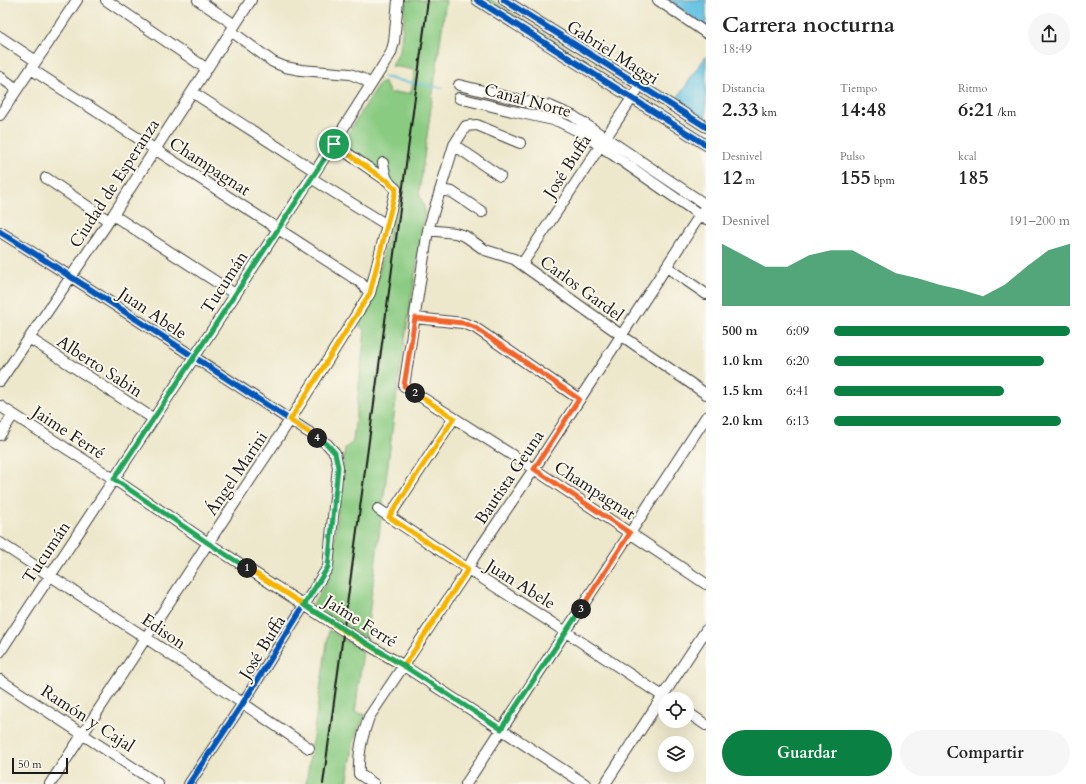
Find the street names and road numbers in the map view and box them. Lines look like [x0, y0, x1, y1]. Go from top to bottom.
street label: Gabriel Maggi [562, 15, 663, 90]
street label: Canal Norte [482, 78, 574, 123]
street label: Ciudad de Esperanza [64, 114, 165, 252]
street label: José Buffa [537, 130, 597, 205]
street label: Champagnat [165, 132, 255, 202]
street label: Tucumán [196, 246, 253, 318]
street label: Carlos Gardel [535, 250, 629, 327]
street label: Juan Abele [112, 280, 191, 345]
street label: Alberto Sabin [52, 330, 147, 403]
street label: Jaime Ferré [26, 399, 109, 464]
street label: Bautista Geuna [469, 425, 550, 529]
street label: Ángel Marini [200, 427, 273, 520]
street label: Champagnat [550, 456, 640, 526]
street label: Tucumán [17, 516, 76, 588]
street label: Juan Abele [479, 553, 560, 615]
street label: Jaime Ferré [317, 588, 402, 653]
street label: Edison [137, 608, 191, 655]
street label: José Buffa [232, 610, 291, 686]
street label: Ramón y Cajal [36, 680, 140, 758]

